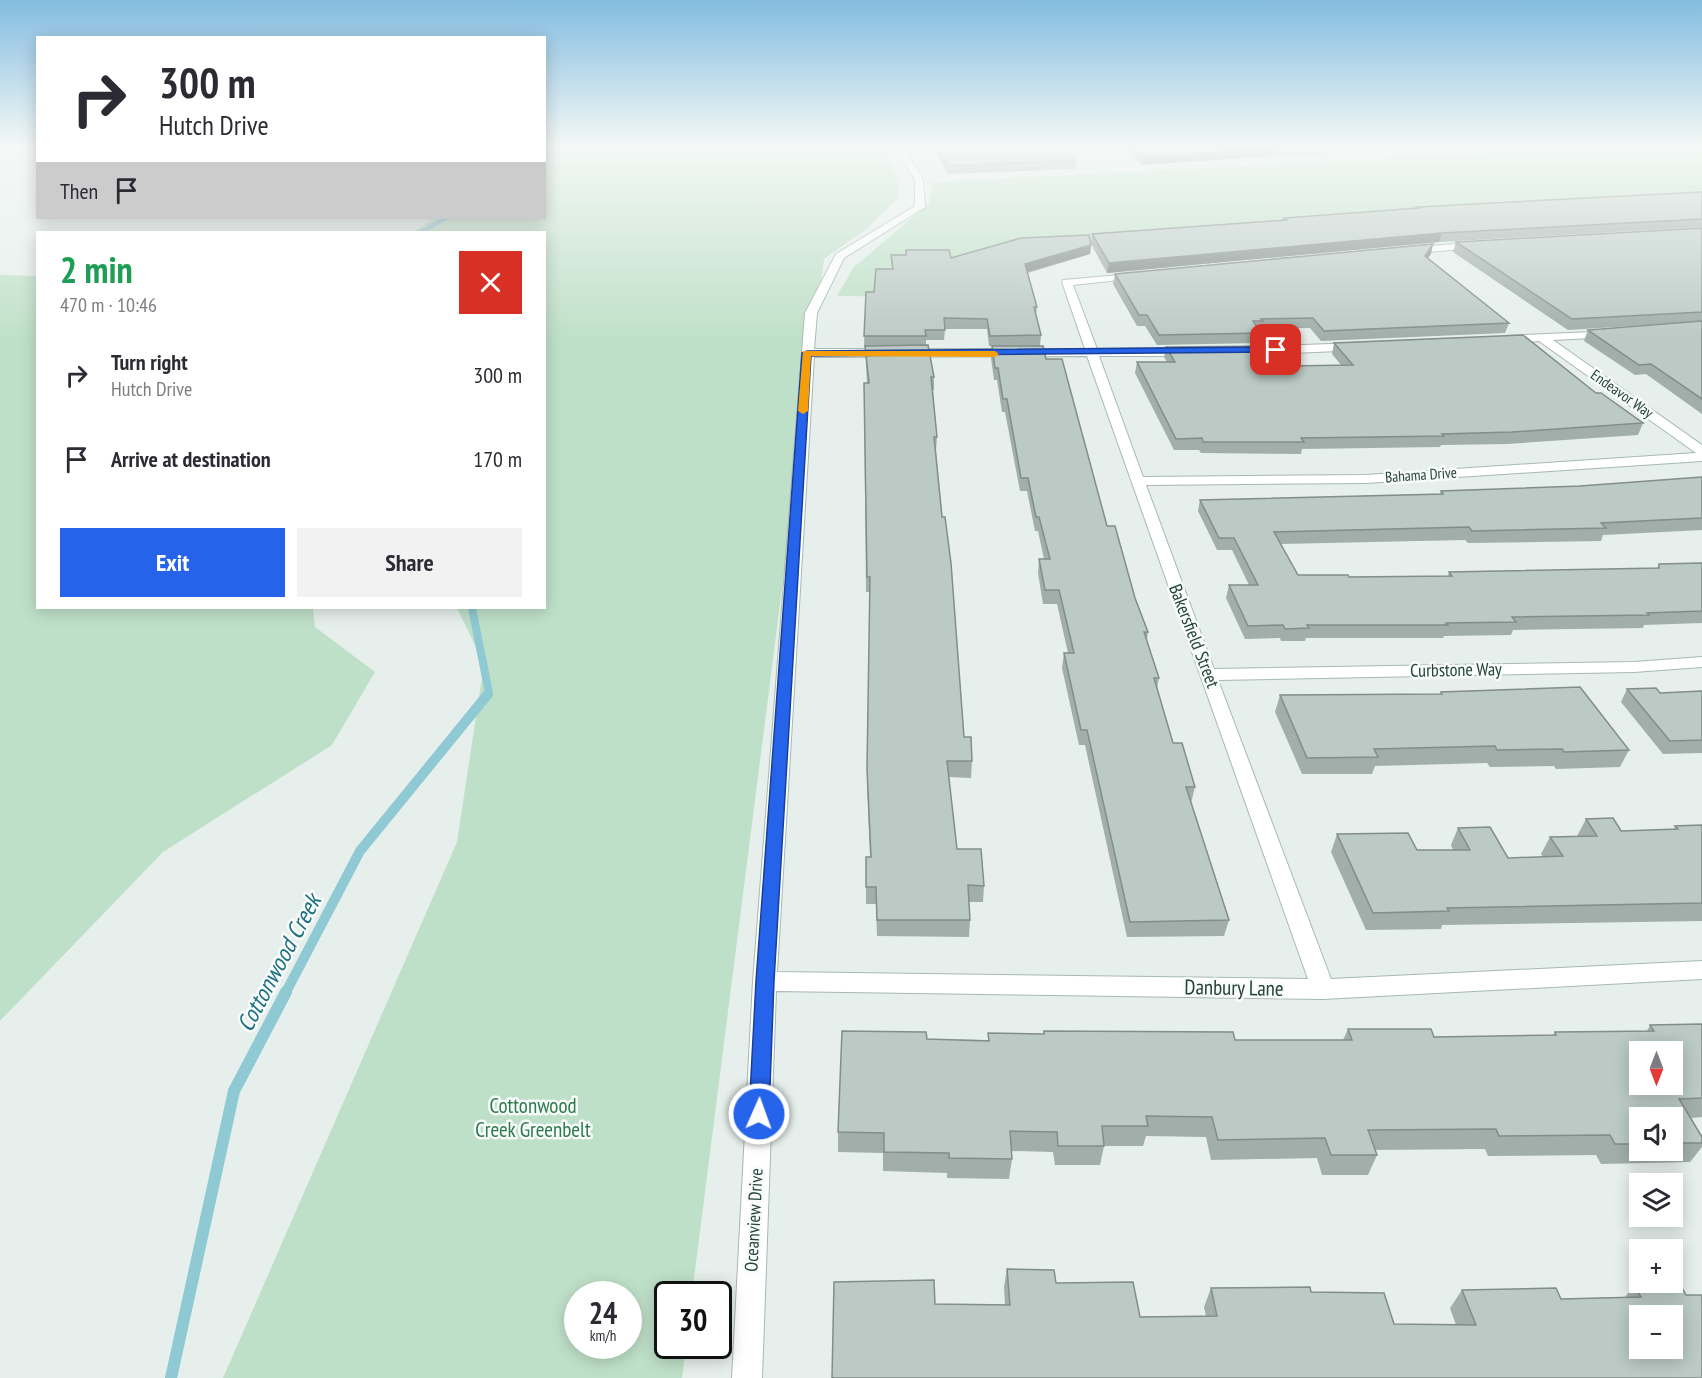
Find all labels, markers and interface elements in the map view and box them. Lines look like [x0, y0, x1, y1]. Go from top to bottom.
text: 300 m [159, 55, 256, 110]
icon: right [60, 60, 138, 138]
text: Hutch Drive [159, 108, 269, 142]
icon: arrive [110, 174, 143, 207]
text: Then [60, 177, 98, 205]
text: 2 min [60, 246, 133, 293]
button: close [459, 251, 522, 314]
text: 470 m · 10:46 [60, 292, 157, 318]
pin [1250, 324, 1301, 375]
icon: arrive [1259, 333, 1292, 366]
text: Turn right [111, 348, 188, 376]
icon: right [60, 359, 93, 392]
text: 300 m [473, 361, 522, 389]
street label: Endeavor Way [1587, 365, 1658, 422]
text: Hutch Drive [111, 376, 192, 402]
icon: arrive [60, 443, 93, 476]
text: Arrive at destination [111, 445, 271, 473]
text: 170 m [473, 445, 522, 473]
street label: Bahama Drive [1384, 463, 1457, 486]
button: Exit [60, 528, 285, 597]
button: Share [297, 528, 522, 597]
street label: Bakersfield Street [1164, 581, 1225, 691]
street label: Curbstone Way [1410, 657, 1502, 682]
water label: Cottonwood Creek [229, 886, 329, 1037]
street label: Danbury Lane [1184, 973, 1284, 1002]
north arrow [1629, 1041, 1683, 1095]
map controls [1629, 1041, 1683, 1359]
position arrow [727, 1082, 791, 1146]
park label: Cottonwood Creek Greenbelt [475, 1092, 591, 1143]
button: sound [1629, 1107, 1683, 1161]
street label: Oceanview Drive [739, 1168, 768, 1272]
button: layers [1629, 1173, 1683, 1227]
button: + [1629, 1239, 1683, 1293]
speed limit sign: 30 [654, 1281, 732, 1359]
text: 24 [589, 1293, 617, 1332]
button: − [1629, 1305, 1683, 1359]
text: km/h [590, 1326, 616, 1345]

